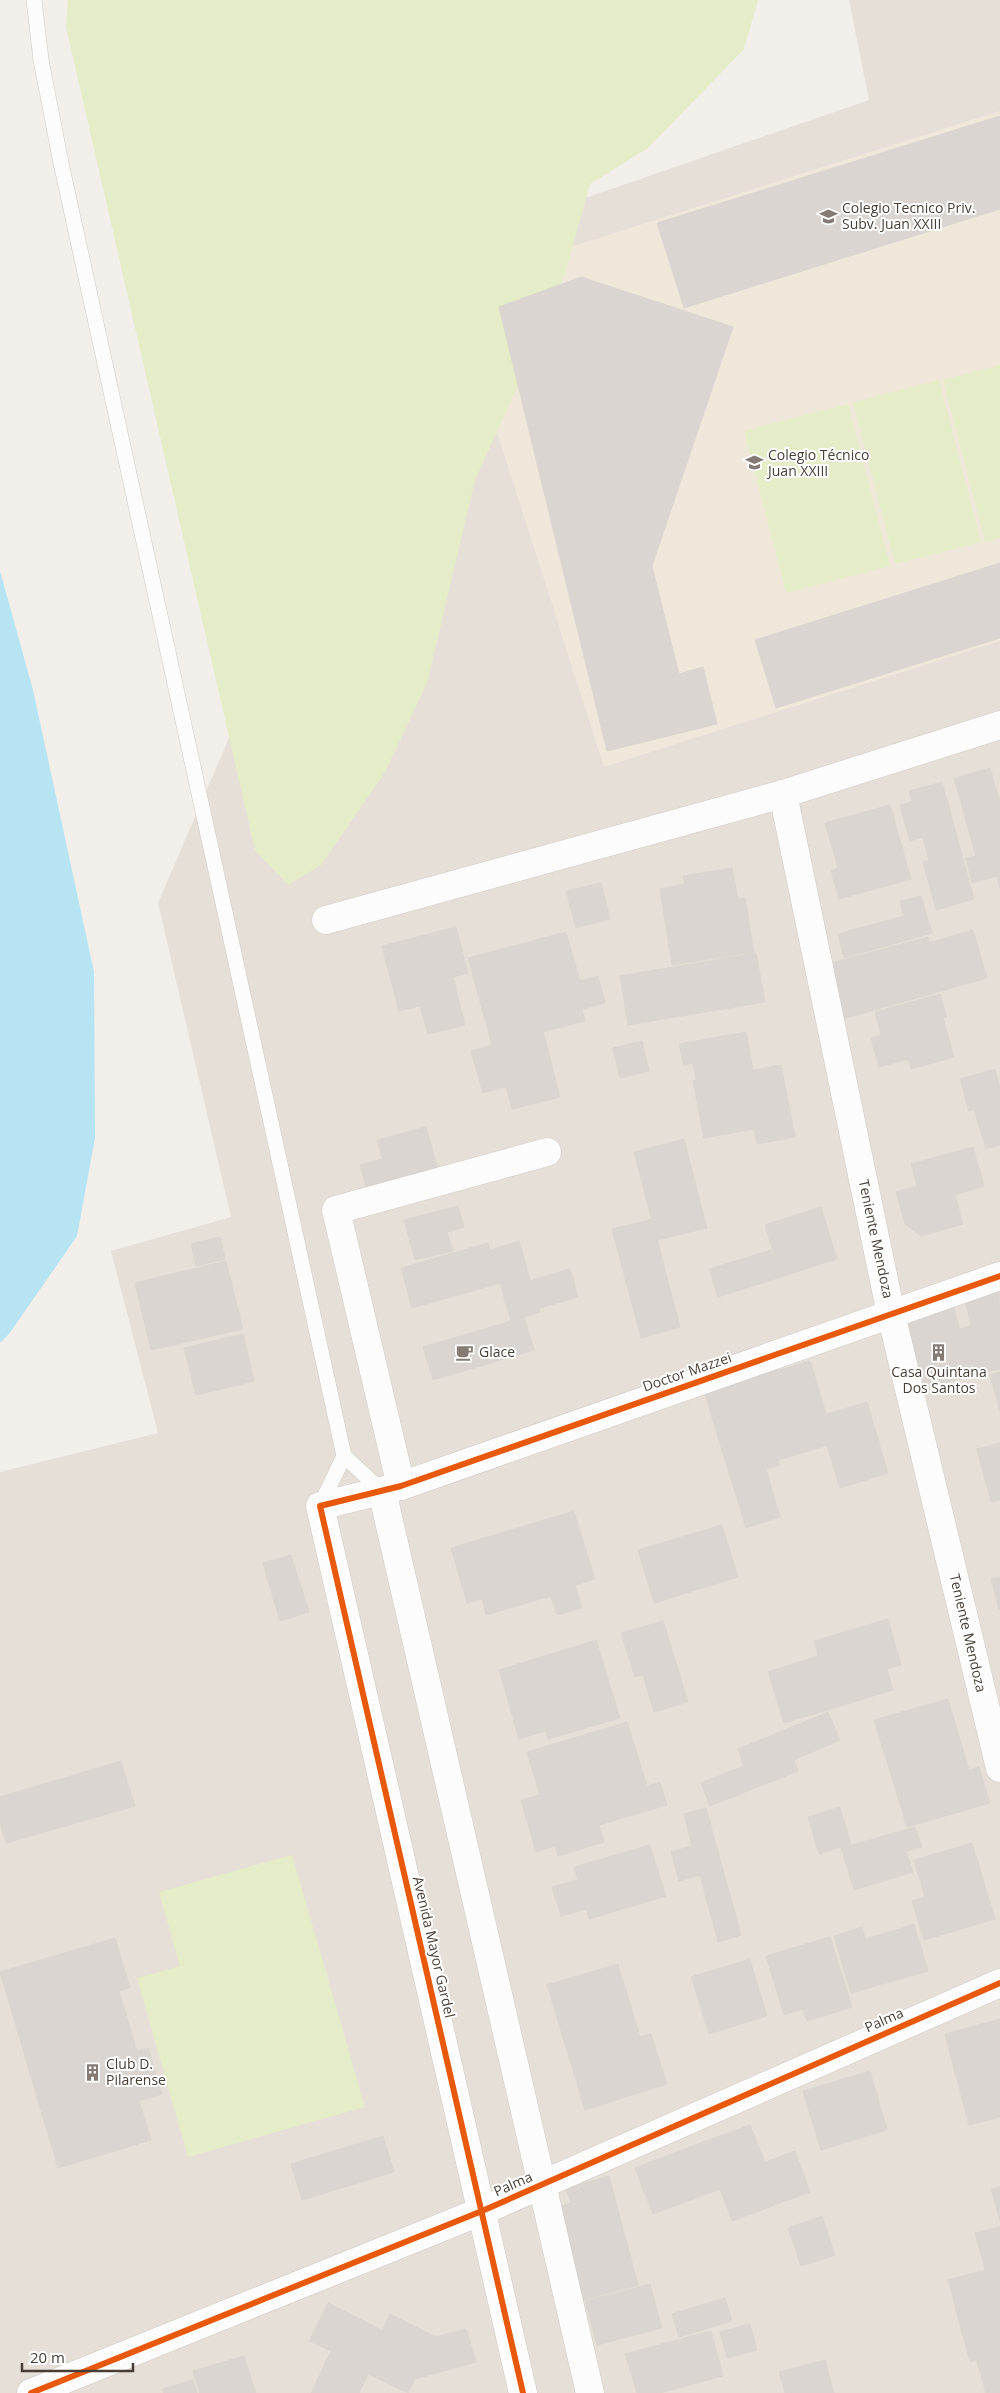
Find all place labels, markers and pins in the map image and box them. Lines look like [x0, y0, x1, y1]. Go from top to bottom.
place label: Colegio Tecnico Priv. Subv. Juan XXIII [842, 198, 975, 233]
school or university icon: Colegio Tecnico Priv. Subv. Juan XXIII [818, 206, 838, 226]
place label: Colegio Técnico Juan XXIII [766, 445, 869, 480]
school or university icon: Colegio Técnico Juan XXIII [744, 453, 764, 473]
cafe icon: Glace [455, 1342, 475, 1362]
place label: Glace [479, 1342, 515, 1361]
building icon: Casa Quintana Dos Santos [929, 1342, 949, 1362]
place label: Casa Quintana Dos Santos [891, 1362, 987, 1397]
place label: Club D. Pilarense [106, 2054, 166, 2089]
building icon: Club D. Pilarense [82, 2062, 102, 2082]

